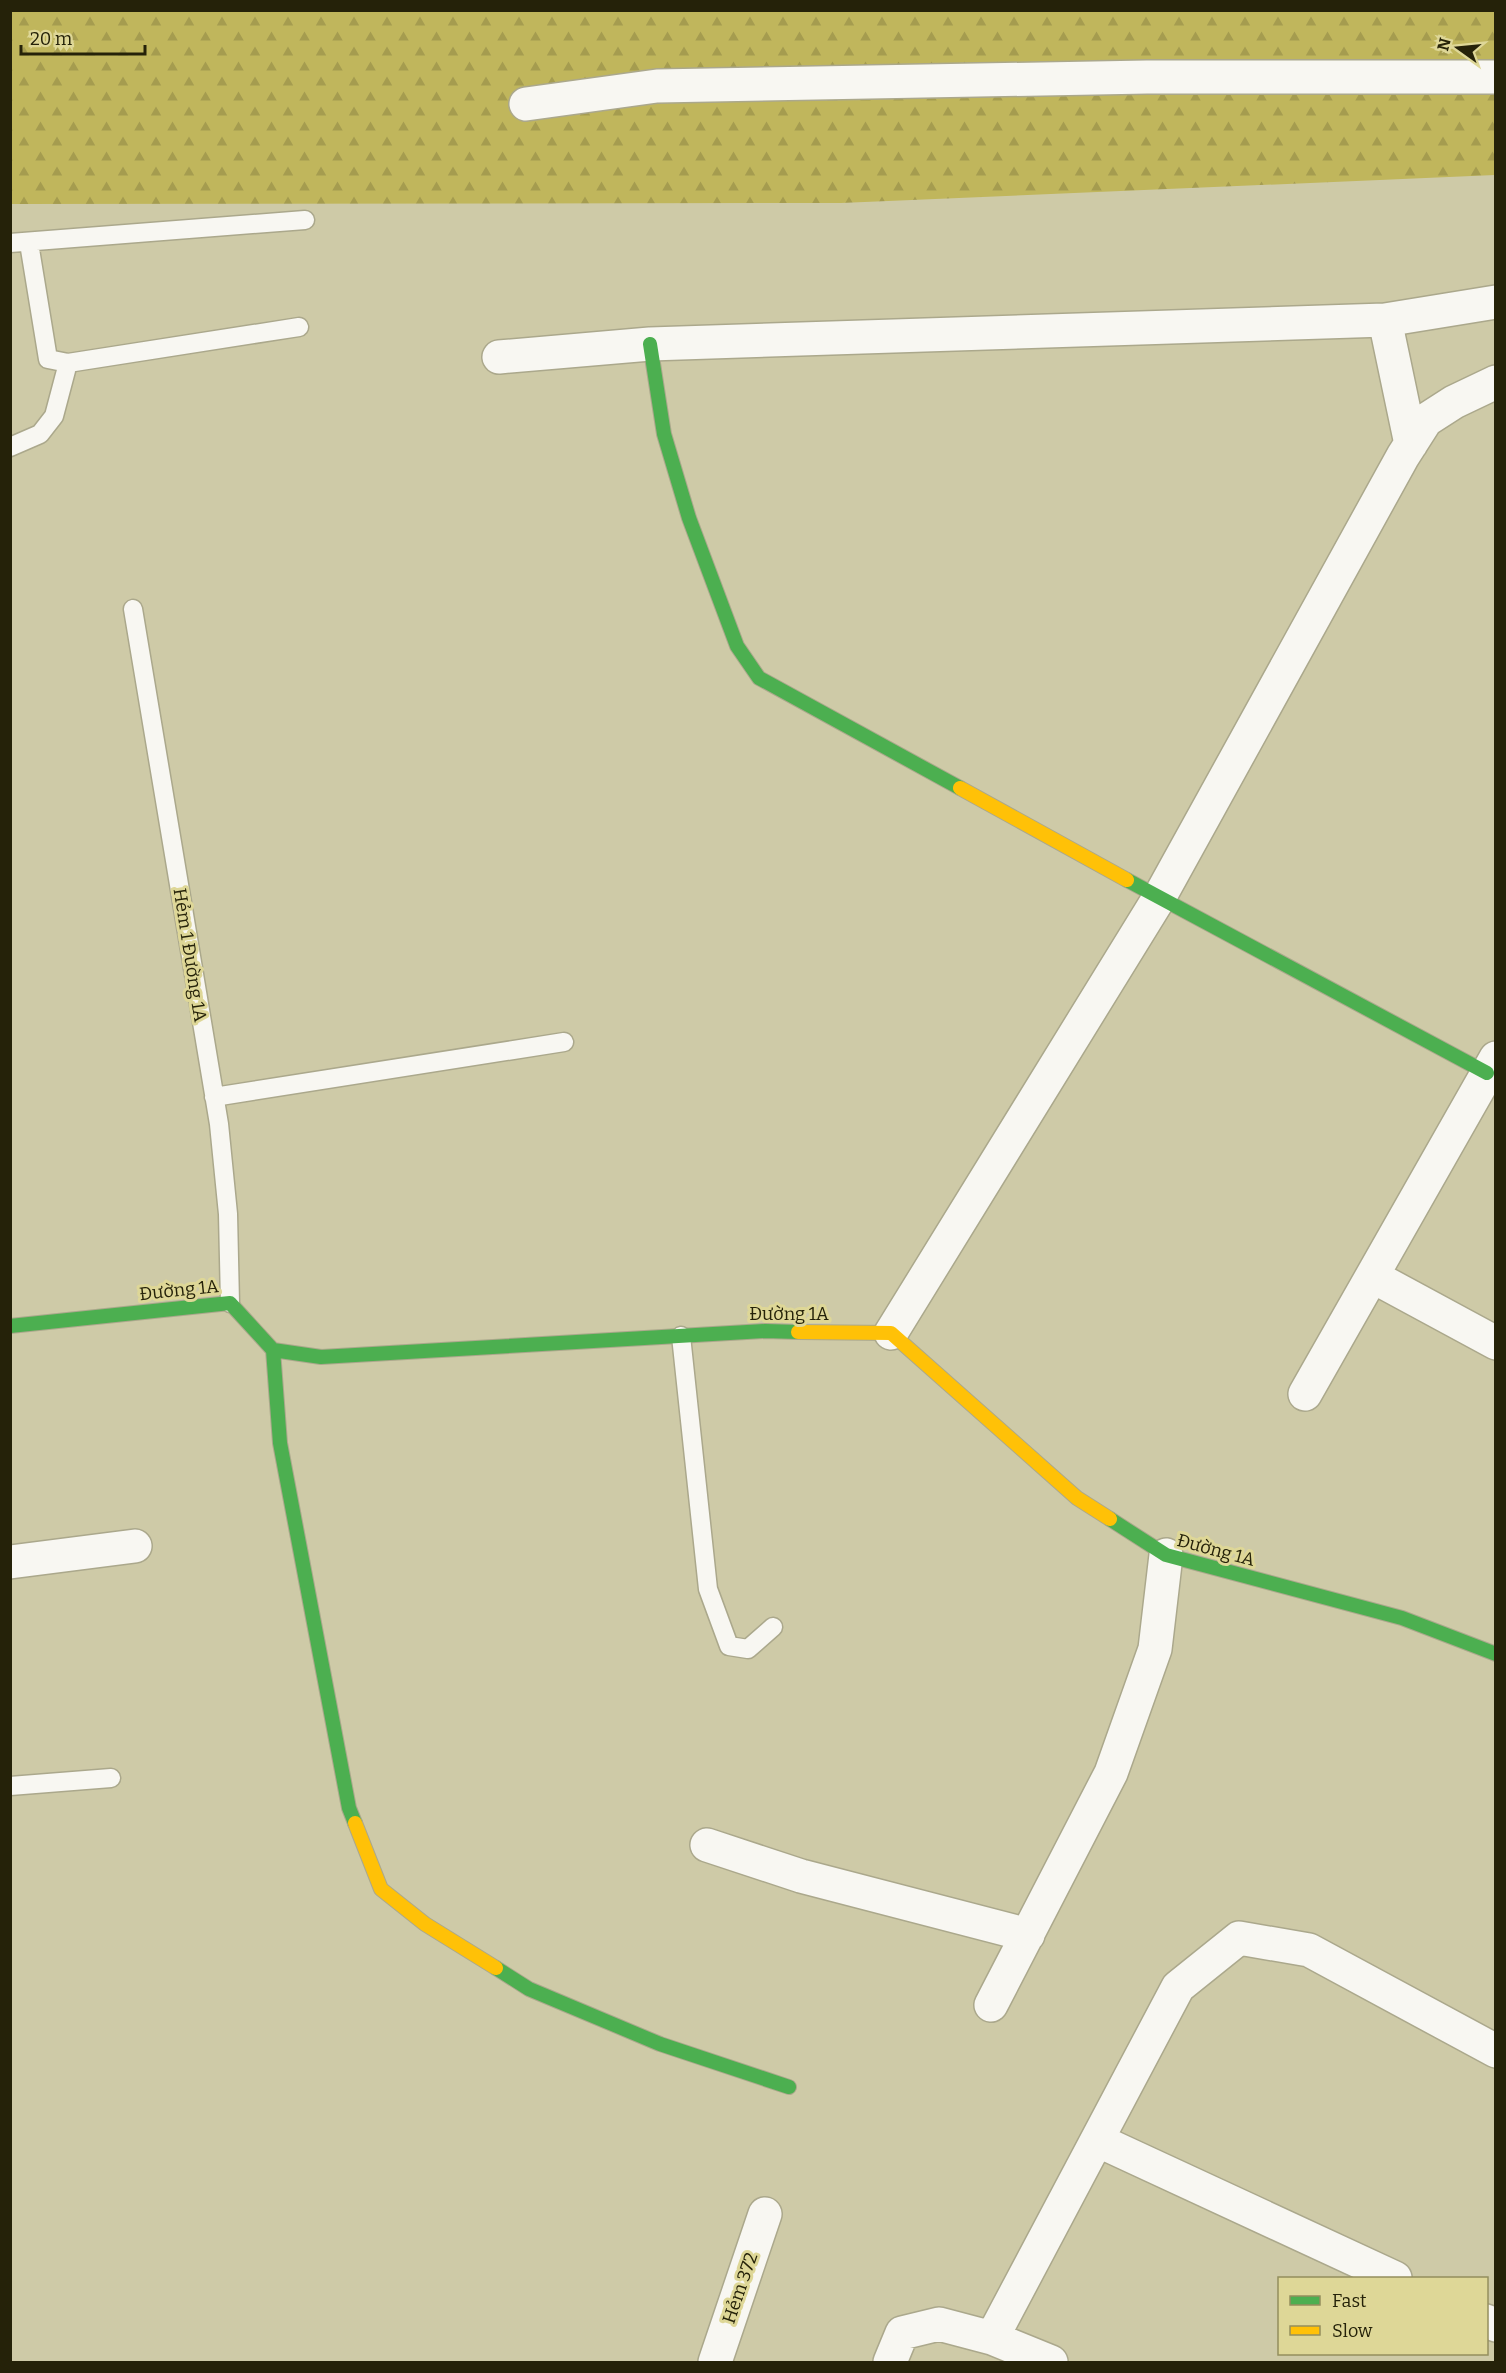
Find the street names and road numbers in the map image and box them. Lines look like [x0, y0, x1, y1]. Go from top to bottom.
street label: Hẻm 1 Đường 1A [169, 887, 211, 1024]
street label: Đường 1A [138, 1275, 220, 1305]
street label: Đường 1A [749, 1303, 829, 1325]
street label: Đường 1A [1175, 1529, 1258, 1571]
street label: Hẻm 372 [718, 2250, 762, 2326]

